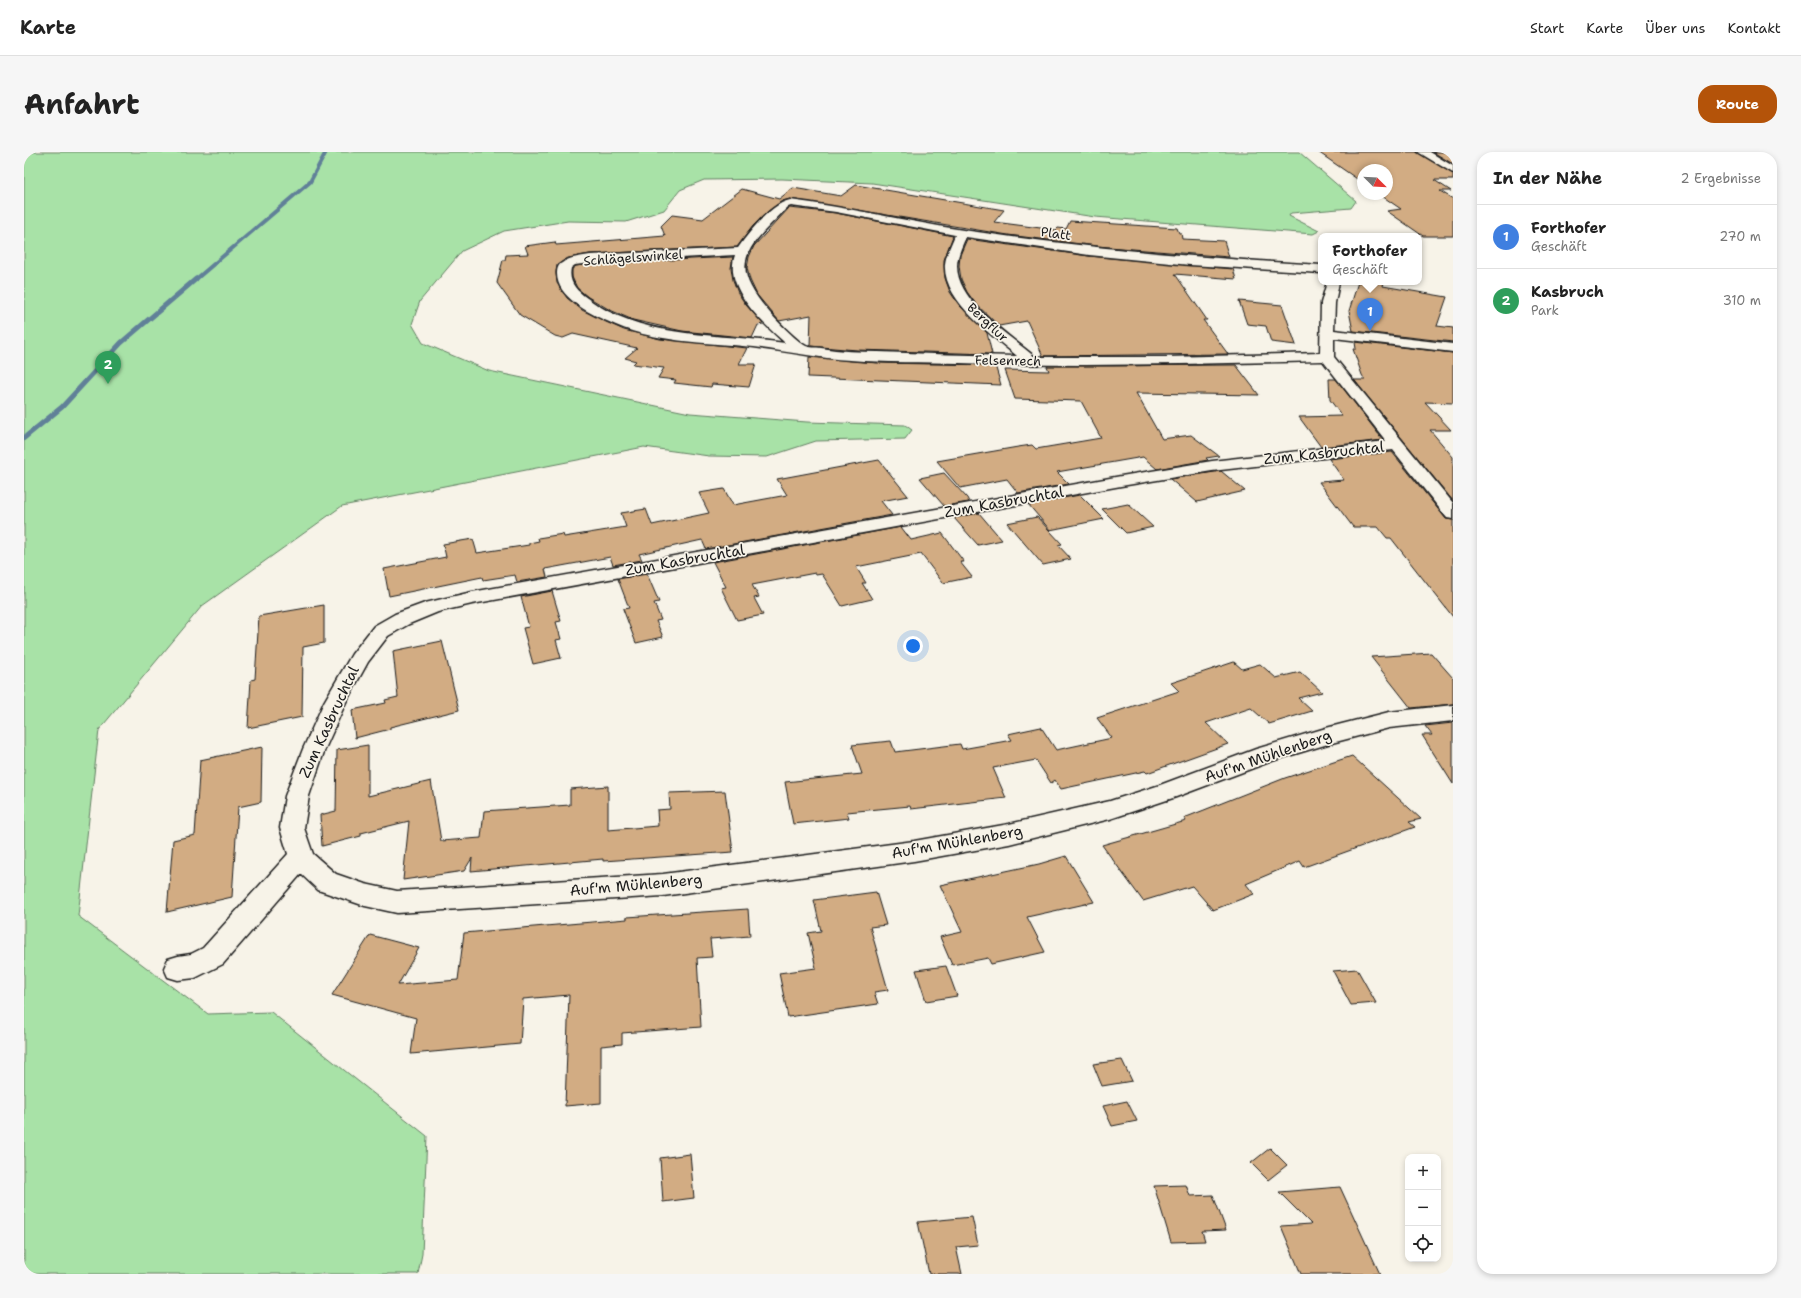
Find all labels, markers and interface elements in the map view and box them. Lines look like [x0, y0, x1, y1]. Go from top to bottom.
text: Karte [20, 15, 76, 40]
text: Start [1530, 19, 1564, 37]
text: Karte [1586, 19, 1623, 37]
text: Über uns [1645, 19, 1705, 37]
text: Kontakt [1727, 19, 1781, 37]
text: Anfahrt [24, 85, 140, 123]
button: Route [1698, 85, 1777, 123]
north arrow [1357, 164, 1393, 200]
text: In der Nähe [1493, 167, 1602, 189]
text: 2 Ergebnisse [1681, 170, 1761, 187]
text: Forthofer [1531, 218, 1606, 238]
street label: Platt [1040, 223, 1073, 244]
text: 1 [1503, 228, 1509, 245]
text: 270 m [1719, 228, 1761, 245]
popup [1318, 233, 1422, 285]
text: Geschäft [1531, 238, 1587, 255]
text: Forthofer [1332, 241, 1408, 261]
street label: Schlägelswinkel [583, 246, 683, 269]
text: Geschäft [1332, 261, 1388, 278]
text: Kasbruch [1531, 282, 1604, 302]
text: 2 [1501, 292, 1511, 309]
text: 310 m [1723, 292, 1761, 309]
pin: 1 [1357, 298, 1383, 331]
street label: Bergflur [964, 299, 1012, 346]
text: Park [1531, 302, 1559, 319]
pin: 2 [95, 351, 121, 384]
street label: Felsenrech [975, 351, 1041, 370]
street label: Zum Kasbruchtal [1263, 437, 1386, 469]
street label: Zum Kasbruchtal [943, 482, 1066, 522]
street label: Zum Kasbruchtal [624, 540, 747, 580]
your location [903, 636, 923, 656]
street label: Zum Kasbruchtal [294, 662, 364, 781]
street label: Auf'm Mühlenberg [1202, 725, 1334, 787]
street label: Auf'm Mühlenberg [890, 821, 1024, 863]
street label: Auf'm Mühlenberg [569, 869, 703, 901]
map controls [1405, 1154, 1441, 1262]
button: + [1405, 1154, 1441, 1190]
button: − [1405, 1190, 1441, 1226]
button: locate [1405, 1226, 1441, 1262]

